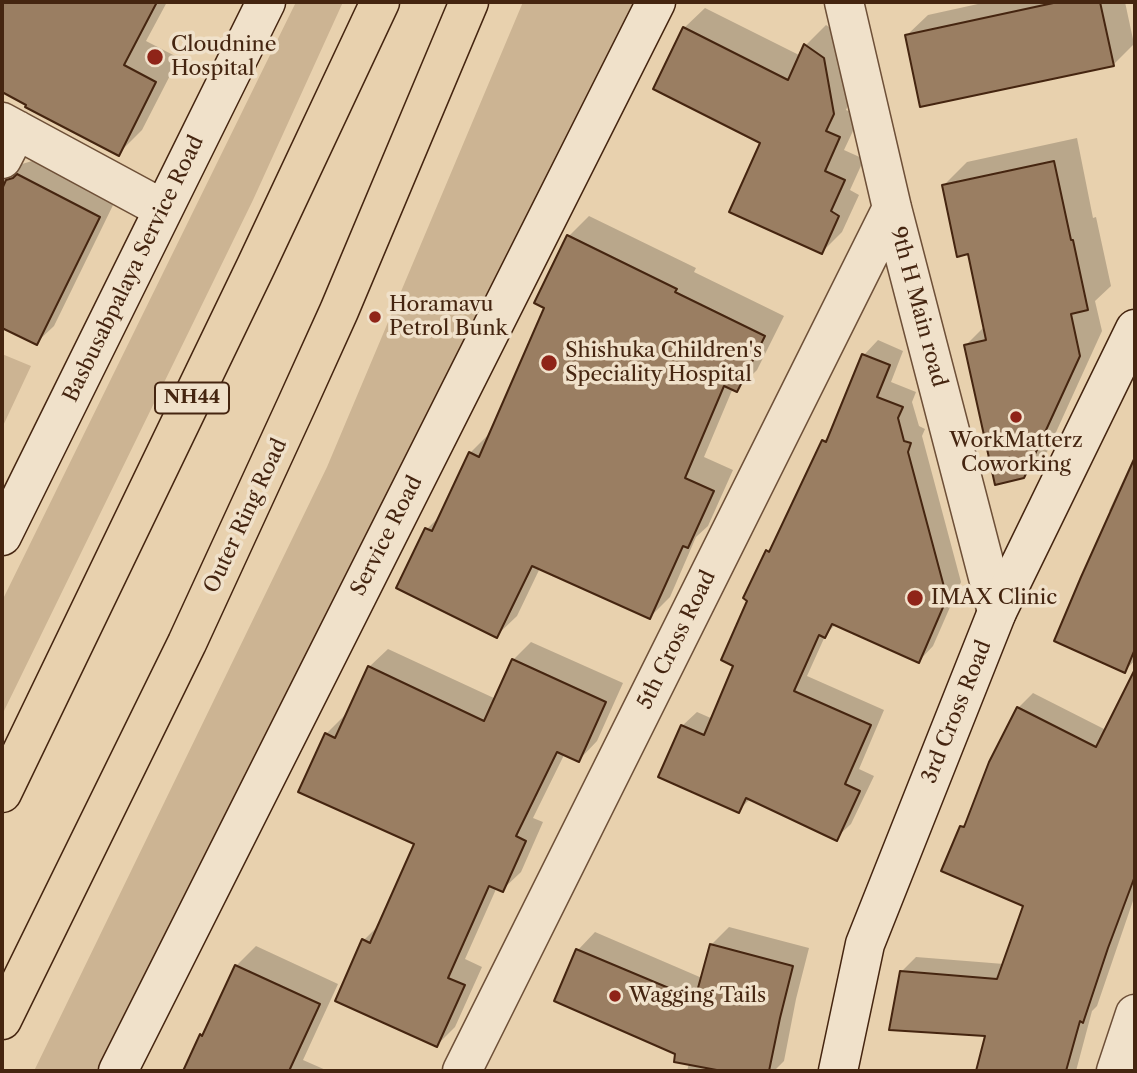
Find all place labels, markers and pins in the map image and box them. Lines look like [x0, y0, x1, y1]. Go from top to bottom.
place label: Cloudnine Hospital [171, 32, 276, 82]
marker: Cloudnine Hospital [145, 47, 165, 67]
place label: Horamavu Petrol Bunk [389, 292, 508, 342]
marker: Horamavu Petrol Bunk [367, 309, 383, 325]
place label: Shishuka Children's Speciality Hospital [565, 338, 762, 388]
marker: Shishuka Children's Speciality Hospital [539, 353, 559, 373]
marker: WorkMatterz Coworking [1008, 409, 1024, 425]
place label: WorkMatterz Coworking [949, 428, 1083, 478]
place label: IMAX Clinic [931, 585, 1057, 611]
marker: IMAX Clinic [905, 588, 925, 608]
place label: Wagging Tails [629, 983, 766, 1009]
marker: Wagging Tails [607, 988, 623, 1004]

